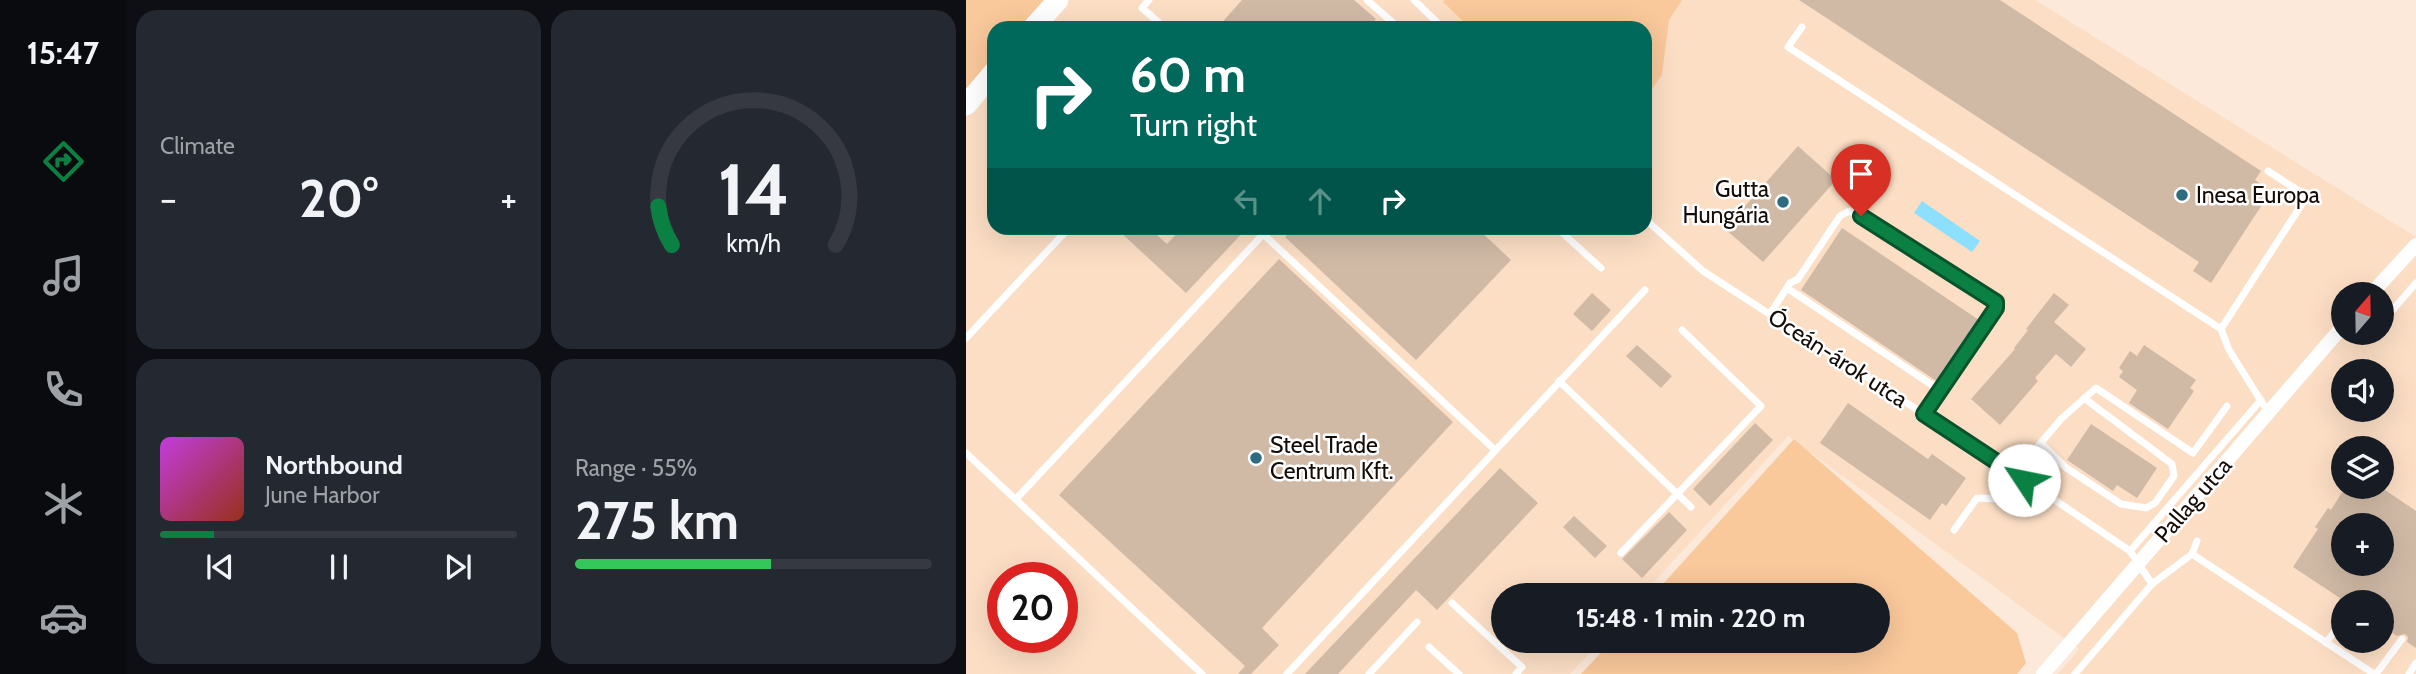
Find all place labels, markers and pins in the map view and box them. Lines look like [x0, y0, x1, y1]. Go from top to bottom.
pin [1831, 144, 1891, 216]
place label: Gutta Hungária [1682, 175, 1769, 229]
place label: Inesa Europa [2196, 181, 2320, 209]
marker: Inesa Europa [2174, 187, 2190, 203]
marker: Gutta Hungária [1775, 194, 1791, 210]
place label: Steel Trade Centrum Kft. [1270, 431, 1394, 485]
marker: Steel Trade Centrum Kft. [1248, 450, 1264, 466]

